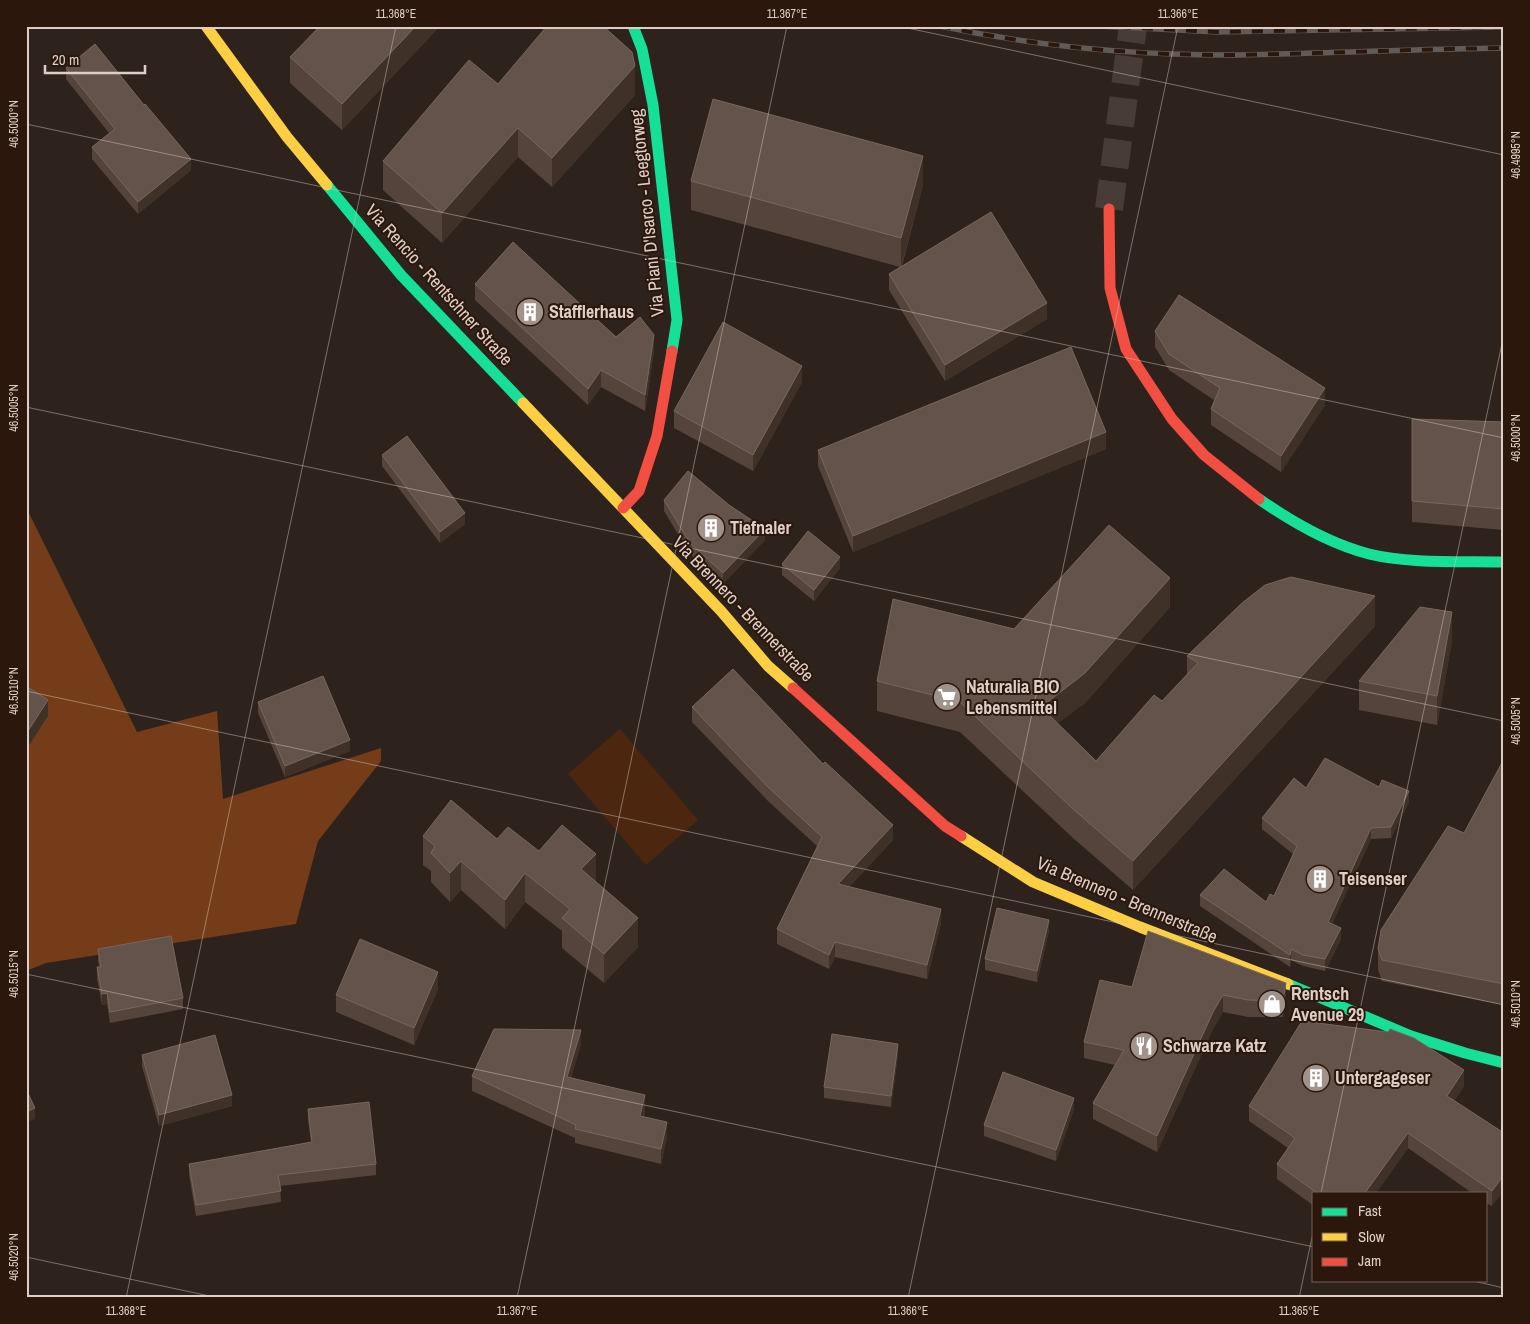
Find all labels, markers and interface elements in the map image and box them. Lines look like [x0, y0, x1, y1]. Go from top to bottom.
text: 11.368°E [376, 6, 416, 22]
text: 11.367°E [767, 6, 807, 22]
text: 11.366°E [1158, 6, 1198, 22]
scale bar [45, 42, 145, 74]
text: 20 m [52, 49, 79, 70]
text: 46.5000°N [6, 100, 22, 148]
street label: Via Piani D'Isarco - Leegtorweg [623, 107, 670, 318]
text: 46.4995°N [1508, 131, 1524, 179]
street label: Via Rencio - Rentschner Straße [360, 198, 519, 371]
building icon: Stafflerhaus [515, 297, 545, 327]
place label: Stafflerhaus [549, 299, 634, 324]
text: 46.5005°N [6, 384, 22, 432]
text: 46.5000°N [1508, 414, 1524, 462]
building icon: Tiefnaler [696, 513, 726, 543]
place label: Tiefnaler [730, 515, 792, 540]
street label: Via Brennero - Brennerstraße [667, 530, 820, 687]
text: 46.5010°N [6, 667, 22, 715]
place label: Naturalia BIO Lebensmittel [966, 674, 1060, 720]
supermarket icon: Naturalia BIO Lebensmittel [932, 682, 962, 712]
text: 46.5005°N [1508, 697, 1524, 745]
street label: Via Brennero - Brennerstraße [1033, 850, 1221, 949]
building icon: Teisenser [1305, 864, 1335, 894]
place label: Teisenser [1339, 866, 1407, 891]
text: 46.5015°N [6, 950, 22, 998]
text: 46.5010°N [1508, 980, 1524, 1028]
place label: Rentsch Avenue 29 [1291, 981, 1364, 1027]
shop icon: Rentsch Avenue 29 [1257, 989, 1287, 1019]
restaurant icon: Schwarze Katz [1129, 1031, 1159, 1061]
place label: Schwarze Katz [1163, 1033, 1267, 1058]
building icon: Untergageser [1301, 1063, 1331, 1093]
place label: Untergageser [1335, 1065, 1430, 1090]
legend [1312, 1192, 1488, 1282]
text: Fast [1358, 1200, 1382, 1221]
text: Slow [1358, 1226, 1385, 1247]
text: 46.5020°N [6, 1233, 22, 1281]
text: Jam [1358, 1250, 1381, 1271]
text: 11.368°E [106, 1303, 146, 1319]
text: 11.367°E [497, 1303, 537, 1319]
text: 11.366°E [888, 1303, 928, 1319]
text: 11.365°E [1279, 1303, 1319, 1319]

